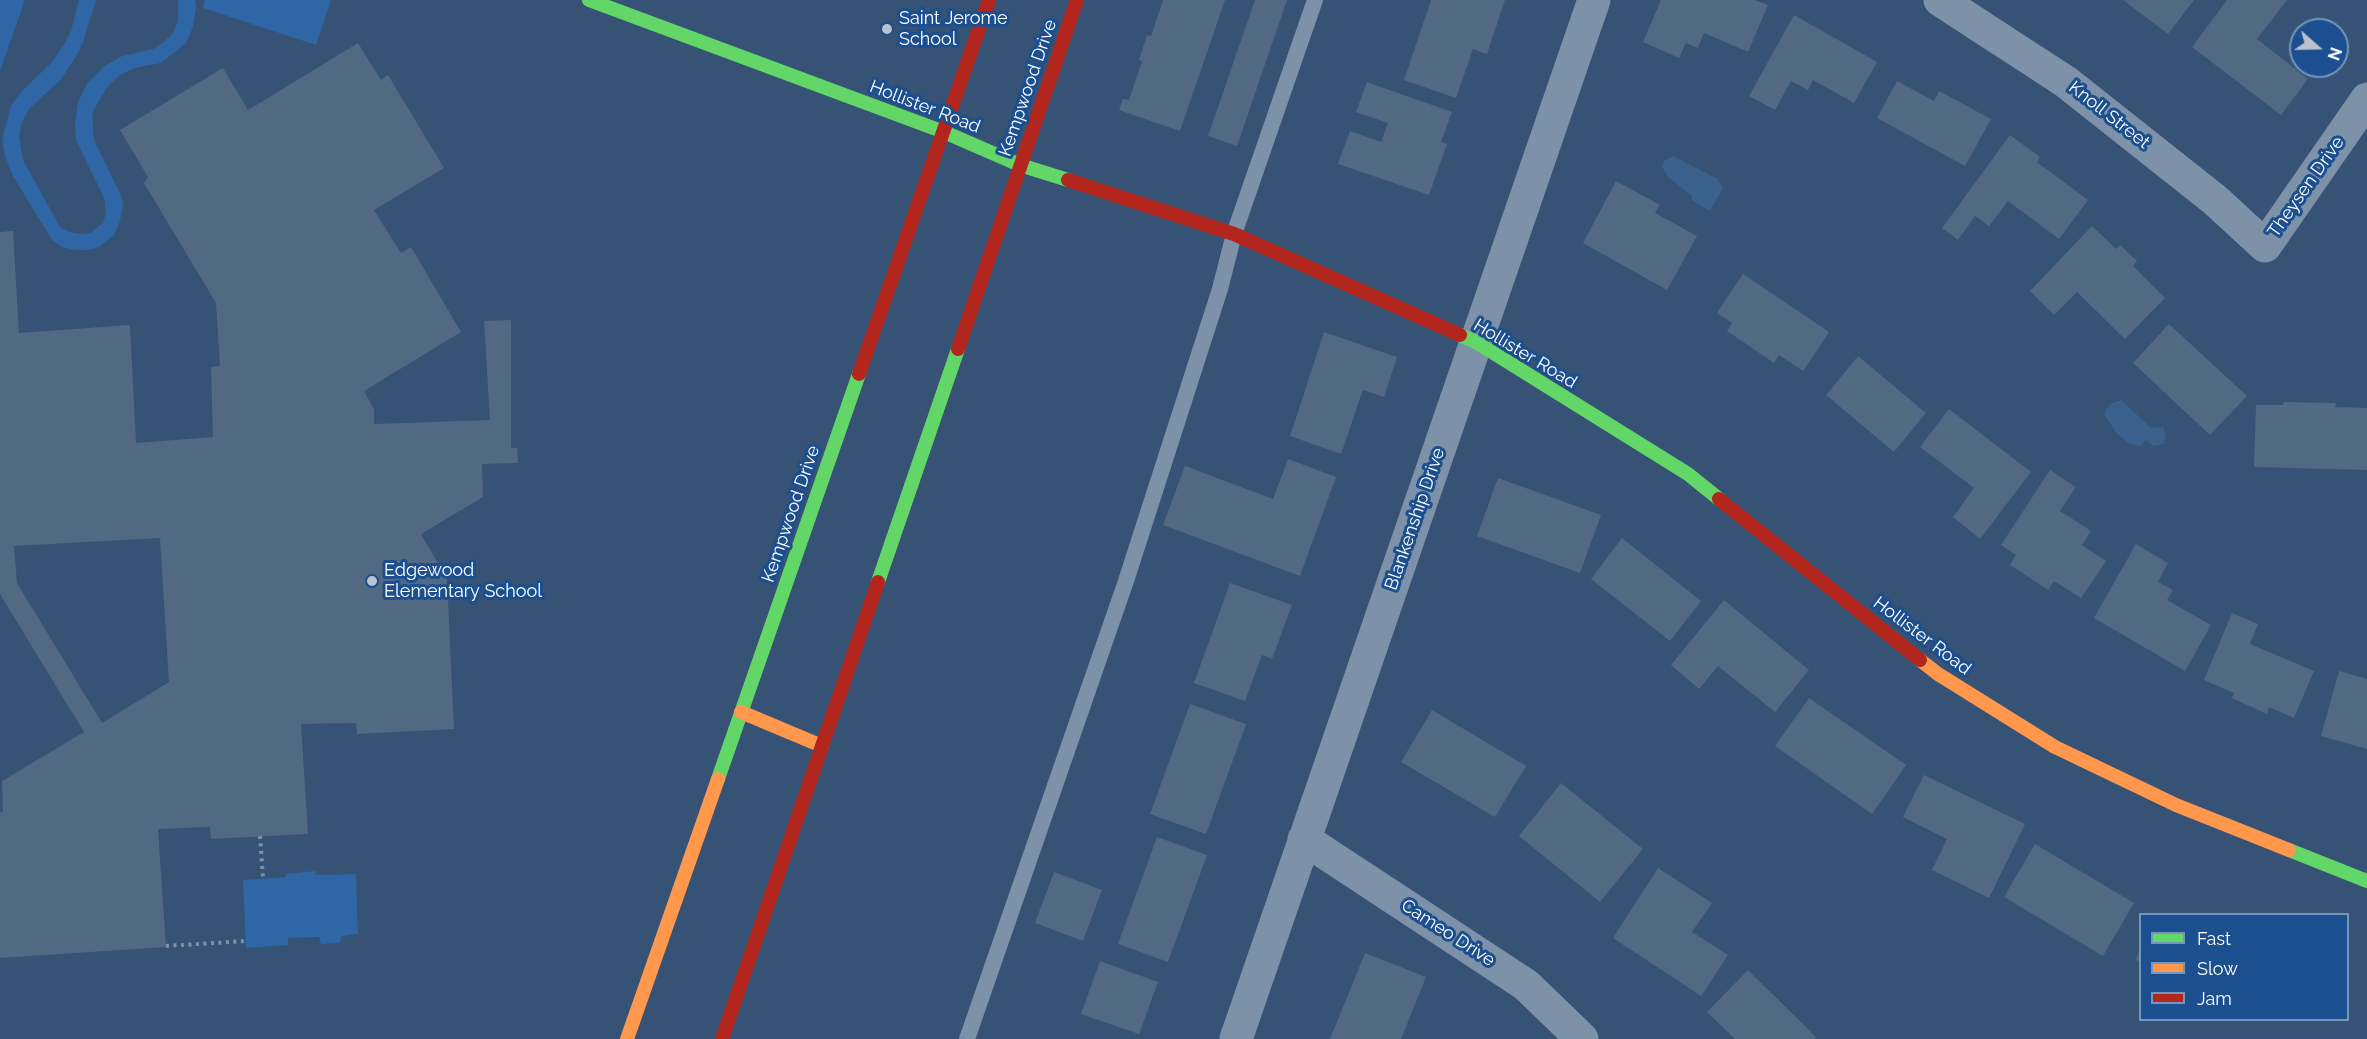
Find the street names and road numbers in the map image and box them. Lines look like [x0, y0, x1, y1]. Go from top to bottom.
street label: Kempwood Drive [994, 17, 1062, 159]
street label: Hollister Road [867, 76, 983, 138]
street label: Knoll Street [2064, 77, 2154, 153]
street label: Theysen Drive [2263, 132, 2349, 242]
street label: Hollister Road [1469, 315, 1581, 393]
street label: Kempwood Drive [757, 443, 825, 585]
street label: Blankenship Drive [1381, 445, 1449, 593]
street label: Hollister Road [1869, 592, 1975, 680]
street label: Cameo Drive [1397, 895, 1499, 971]

